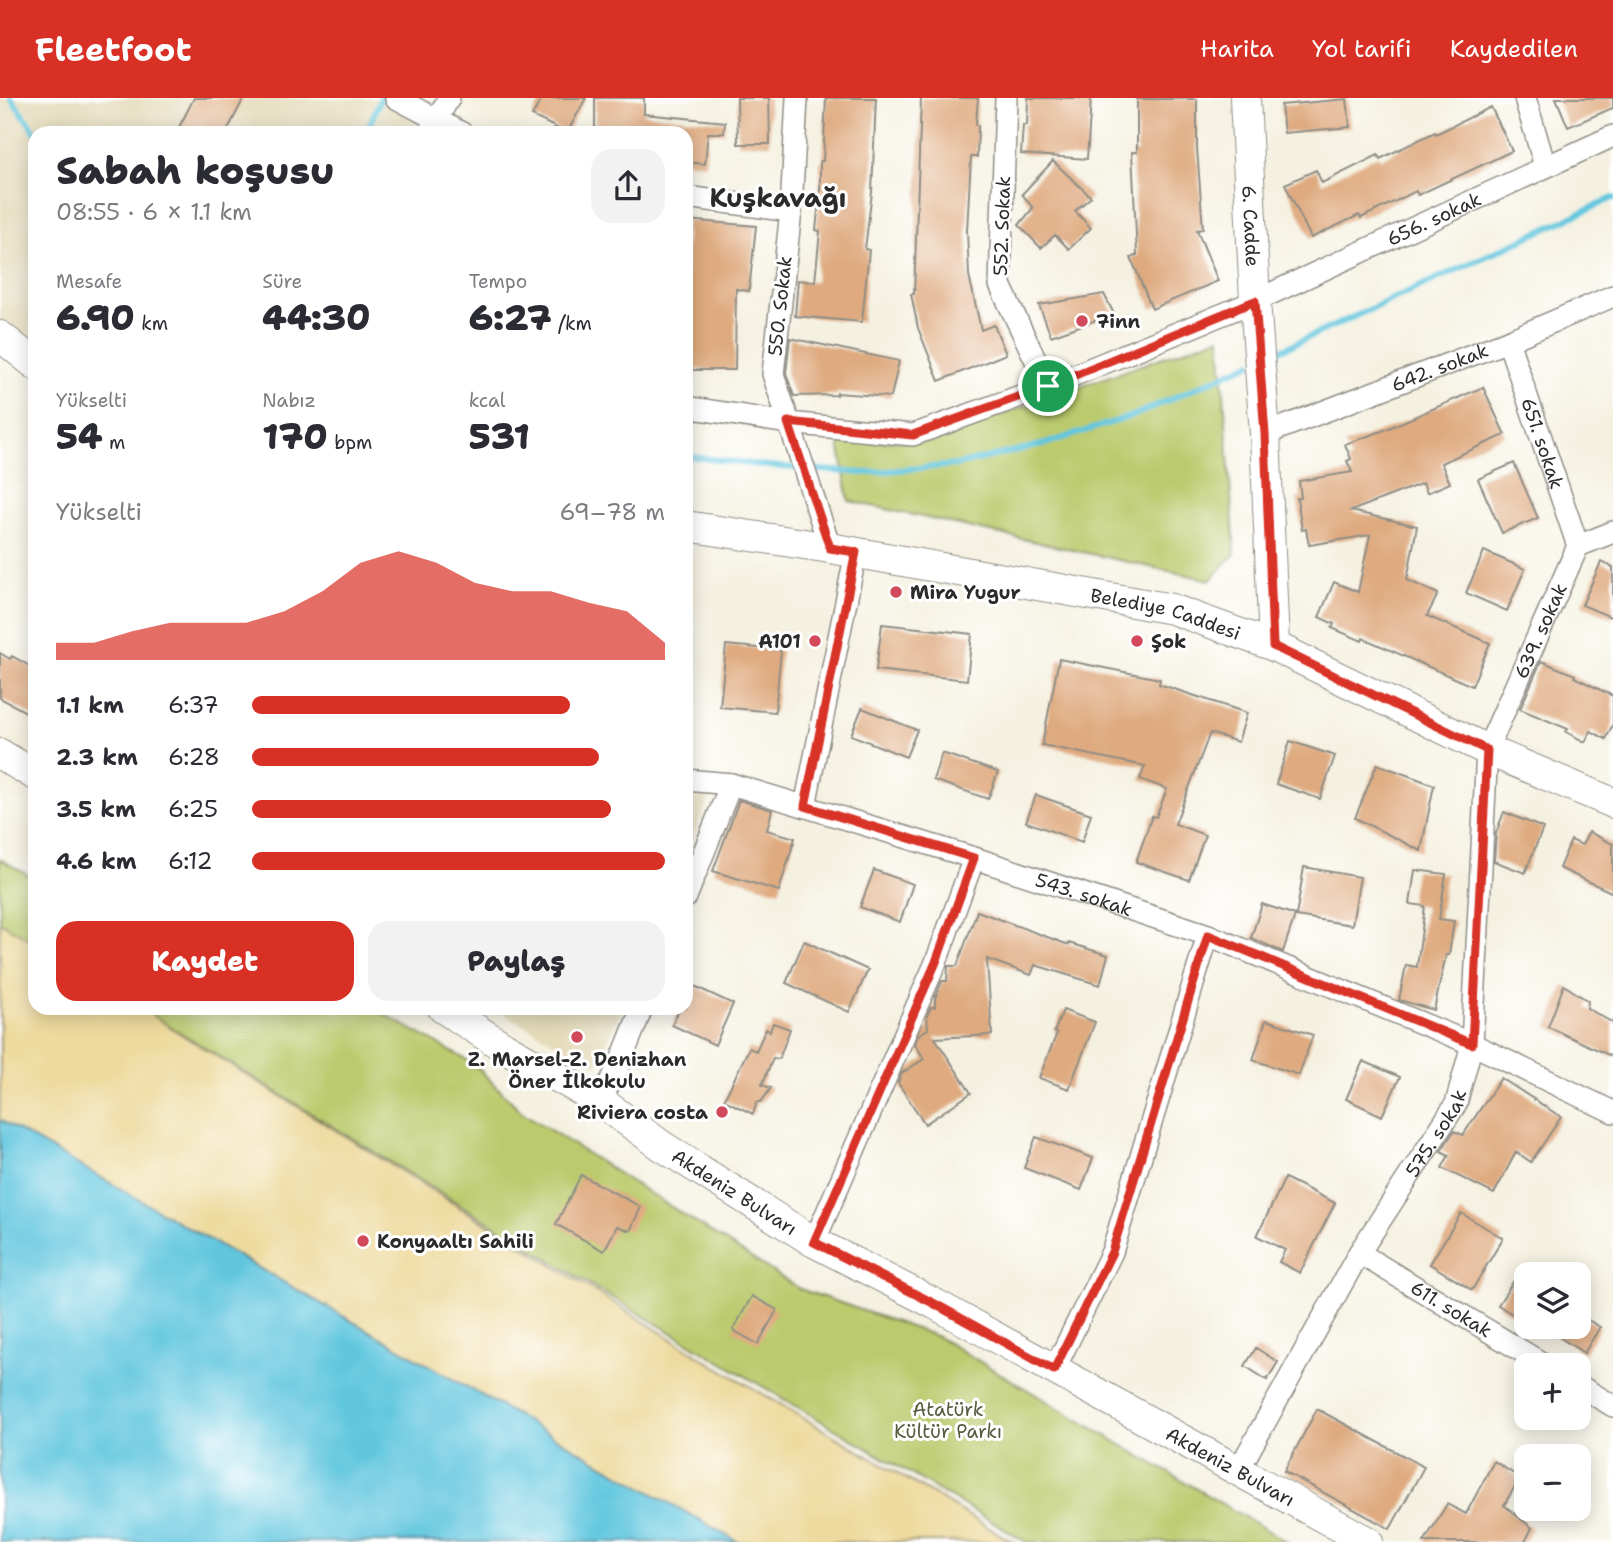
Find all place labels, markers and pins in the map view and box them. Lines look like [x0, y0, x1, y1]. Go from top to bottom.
place label: 7inn [1096, 309, 1141, 334]
marker: 7inn [1074, 313, 1090, 329]
pin [1018, 356, 1078, 416]
place label: Mira Yugur [910, 580, 1021, 605]
marker: Mira Yugur [888, 584, 904, 600]
place label: A101 [758, 629, 801, 654]
place label: Şok [1151, 629, 1186, 654]
marker: A101 [807, 633, 823, 649]
marker: Şok [1129, 633, 1145, 649]
marker: Z. Marsel-Z. Denizhan Öner İlkokulu [569, 1029, 585, 1045]
place label: Z. Marsel-Z. Denizhan Öner İlkokulu [468, 1047, 687, 1094]
place label: Riviera costa [577, 1100, 708, 1125]
marker: Riviera costa [714, 1104, 730, 1120]
place label: Konyaaltı Sahili [377, 1229, 534, 1254]
marker: Konyaaltı Sahili [355, 1233, 371, 1249]

